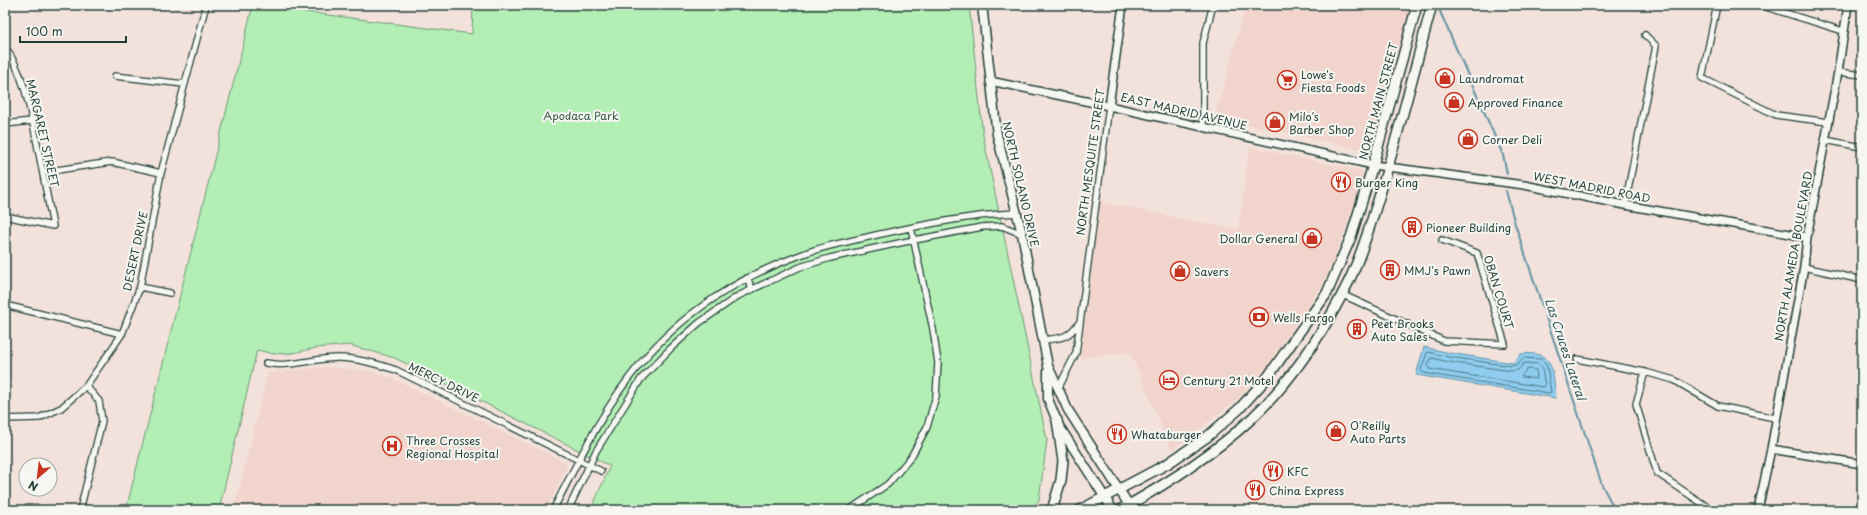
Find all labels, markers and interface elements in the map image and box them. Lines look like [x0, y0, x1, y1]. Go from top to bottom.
scale bar [20, 18, 126, 44]
text: 100 m [26, 22, 63, 40]
street label: NORTH MAIN STREET [1354, 40, 1402, 161]
place label: Lowe's Fiesta Foods [1301, 66, 1365, 96]
shop icon: Laundromat [1434, 67, 1456, 89]
supermarket icon: Lowe's Fiesta Foods [1276, 69, 1298, 91]
place label: Laundromat [1459, 70, 1524, 87]
street label: MARGARET STREET [22, 77, 64, 189]
street label: NORTH MESQUITE STREET [1071, 87, 1109, 236]
street label: EAST MADRID AVENUE [1119, 88, 1249, 134]
shop icon: Approved Finance [1443, 91, 1465, 113]
place label: Approved Finance [1468, 94, 1563, 111]
park label: Apodaca Park [543, 107, 619, 124]
place label: Milo's Barber Shop [1289, 108, 1355, 138]
shop icon: Milo's Barber Shop [1264, 111, 1286, 133]
street label: NORTH SOLANO DRIVE [998, 120, 1044, 248]
shop icon: Corner Deli [1457, 128, 1479, 150]
place label: Corner Deli [1482, 131, 1542, 148]
street label: WEST MADRID ROAD [1532, 167, 1652, 207]
street label: NORTH ALAMEDA BOULEVARD [1770, 170, 1816, 342]
restaurant icon: Burger King [1330, 171, 1352, 193]
place label: Burger King [1355, 174, 1418, 191]
street label: DESERT DRIVE [118, 209, 152, 293]
building icon: Pioneer Building [1401, 216, 1423, 238]
place label: Pioneer Building [1426, 219, 1511, 236]
shop icon: Dollar General [1301, 227, 1323, 249]
place label: Dollar General [1219, 230, 1298, 247]
street label: OBAN COURT [1480, 253, 1518, 331]
building icon: MMJ's Pawn [1379, 259, 1401, 281]
shop icon: Savers [1169, 260, 1191, 282]
place label: MMJ's Pawn [1404, 262, 1471, 279]
place label: Savers [1194, 263, 1229, 280]
water label: Las Cruces Lateral [1541, 296, 1591, 404]
bank icon: Wells Fargo [1248, 306, 1270, 328]
place label: Wells Fargo [1273, 309, 1334, 326]
place label: Peet Brooks Auto Sales [1371, 315, 1434, 345]
building icon: Peet Brooks Auto Sales [1346, 318, 1368, 340]
street label: MERCY DRIVE [406, 358, 482, 407]
hotel icon: Century 21 Motel [1158, 369, 1180, 391]
place label: Century 21 Motel [1183, 372, 1274, 389]
place label: O'Reilly Auto Parts [1350, 417, 1406, 447]
shop icon: O'Reilly Auto Parts [1325, 420, 1347, 442]
restaurant icon: Whataburger [1106, 423, 1128, 445]
place label: Whataburger [1131, 426, 1202, 443]
place label: Three Crosses Regional Hospital [406, 432, 499, 462]
hospital icon: Three Crosses Regional Hospital [381, 435, 403, 457]
north arrow [18, 457, 58, 497]
restaurant icon: KFC [1262, 460, 1284, 482]
place label: KFC [1287, 463, 1309, 480]
text: N [25, 477, 41, 496]
restaurant icon: China Express [1244, 479, 1266, 501]
place label: China Express [1269, 482, 1344, 499]

